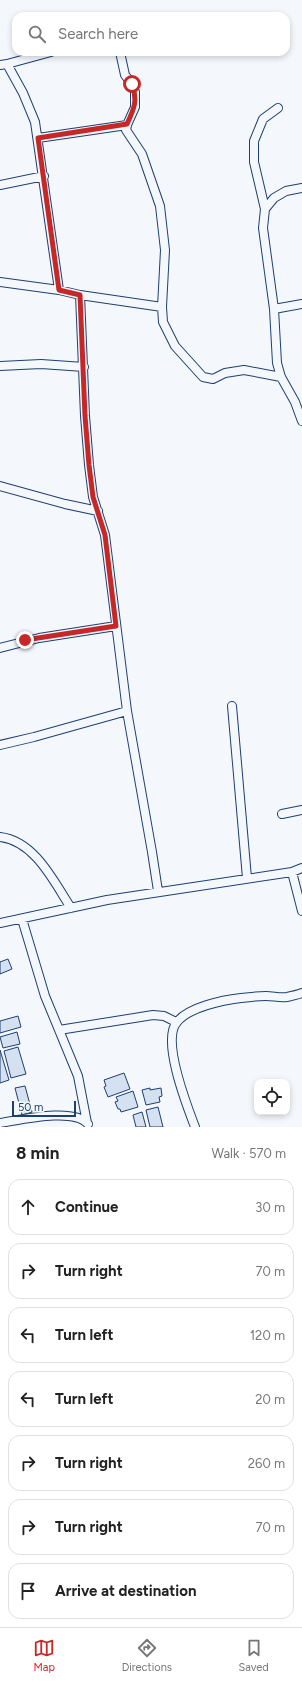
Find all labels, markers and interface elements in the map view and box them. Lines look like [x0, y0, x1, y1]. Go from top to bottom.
search box [12, 12, 290, 56]
icon: search [26, 23, 48, 45]
text: Search here [58, 25, 138, 43]
route start [123, 75, 141, 93]
route end [16, 631, 34, 649]
map controls [254, 1079, 290, 1115]
button: locate [254, 1079, 290, 1115]
scale bar [12, 1099, 76, 1118]
text: 50 m [18, 1101, 43, 1114]
text: 8 min [16, 1143, 59, 1163]
text: Walk · 570 m [211, 1146, 286, 1161]
icon: ahead [17, 1196, 39, 1218]
text: Continue [55, 1198, 118, 1216]
text: 30 m [255, 1200, 285, 1215]
icon: right [17, 1260, 39, 1282]
text: Turn right [55, 1262, 123, 1280]
text: 70 m [255, 1264, 285, 1279]
icon: left [17, 1324, 39, 1346]
text: Turn left [55, 1326, 113, 1344]
text: 120 m [250, 1328, 285, 1343]
icon: left [17, 1388, 39, 1410]
text: Turn left [55, 1390, 113, 1408]
text: 20 m [255, 1392, 285, 1407]
icon: right [17, 1452, 39, 1474]
text: Turn right [55, 1454, 123, 1472]
text: 260 m [248, 1456, 285, 1471]
icon: right [17, 1516, 39, 1538]
text: Turn right [55, 1518, 123, 1536]
text: 70 m [255, 1520, 285, 1535]
icon: arrive [17, 1580, 39, 1602]
text: Arrive at destination [55, 1582, 196, 1600]
tab: Map [33, 1637, 55, 1674]
tab: Directions [122, 1637, 172, 1674]
tab: Saved [238, 1637, 269, 1674]

